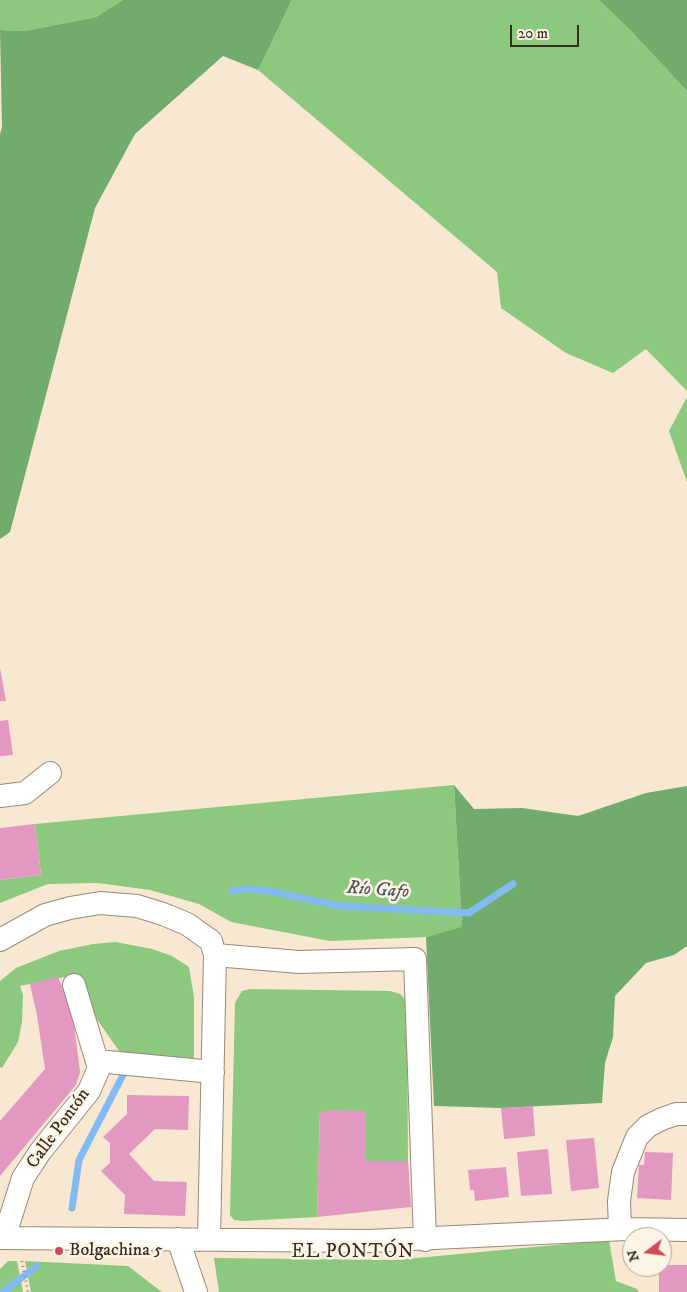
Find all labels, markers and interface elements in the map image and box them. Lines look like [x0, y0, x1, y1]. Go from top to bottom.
scale bar [512, 15, 581, 47]
text: 20 m [518, 24, 548, 43]
water label: Río Gafo [346, 877, 410, 905]
street label: Calle Pontón [23, 1085, 95, 1173]
north arrow [622, 1227, 672, 1277]
place label: Bolgachina 5 [69, 1240, 163, 1262]
district label: EL PONTÓN [290, 1242, 416, 1264]
marker: Bolgachina 5 [53, 1245, 65, 1257]
text: N [623, 1248, 644, 1264]

